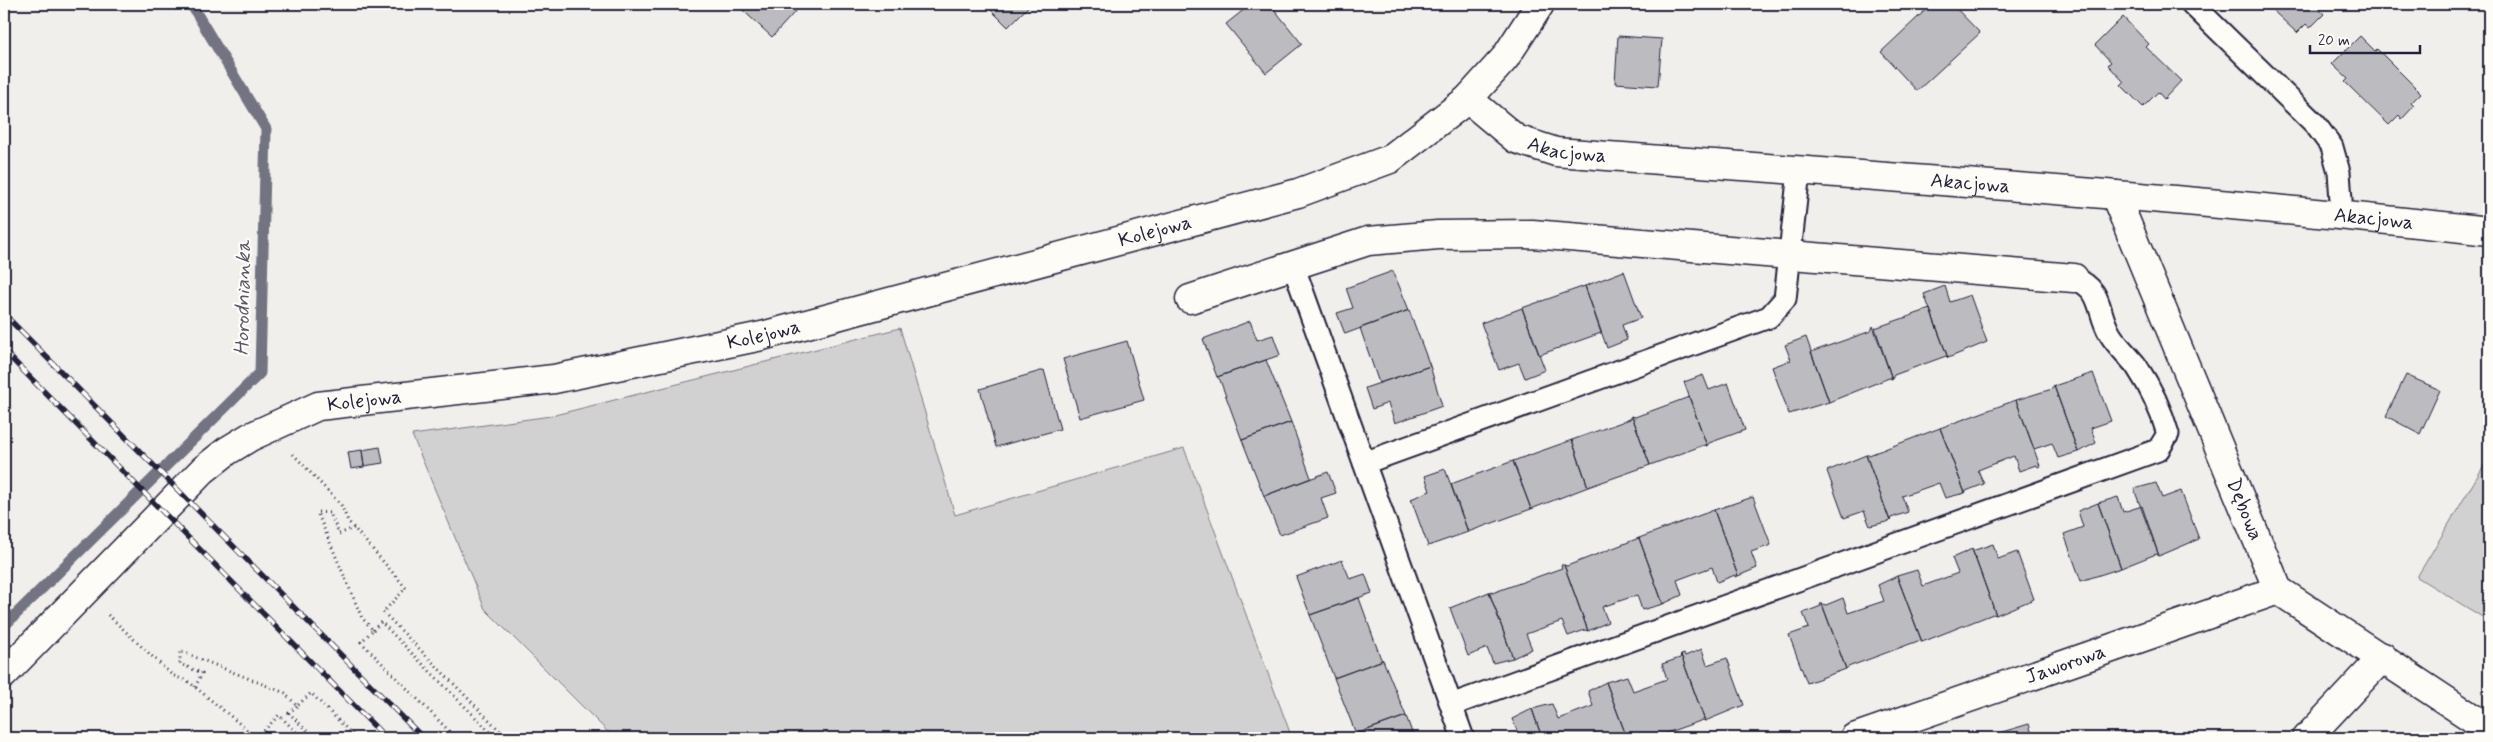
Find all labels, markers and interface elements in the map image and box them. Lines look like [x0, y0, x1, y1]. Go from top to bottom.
scale bar [2310, 22, 2420, 54]
text: 20 m [2318, 31, 2350, 51]
street label: Akacjowa [1524, 130, 1607, 169]
street label: Akacjowa [1930, 167, 2011, 200]
street label: Akacjowa [2333, 201, 2415, 236]
street label: Kolejowa [1116, 208, 1195, 254]
water label: Horodnianka [228, 239, 258, 356]
street label: Kolejowa [724, 313, 803, 356]
street label: Kolejowa [326, 383, 403, 418]
street label: Dębowa [2220, 474, 2270, 545]
street label: Jaworowa [2022, 638, 2109, 691]

